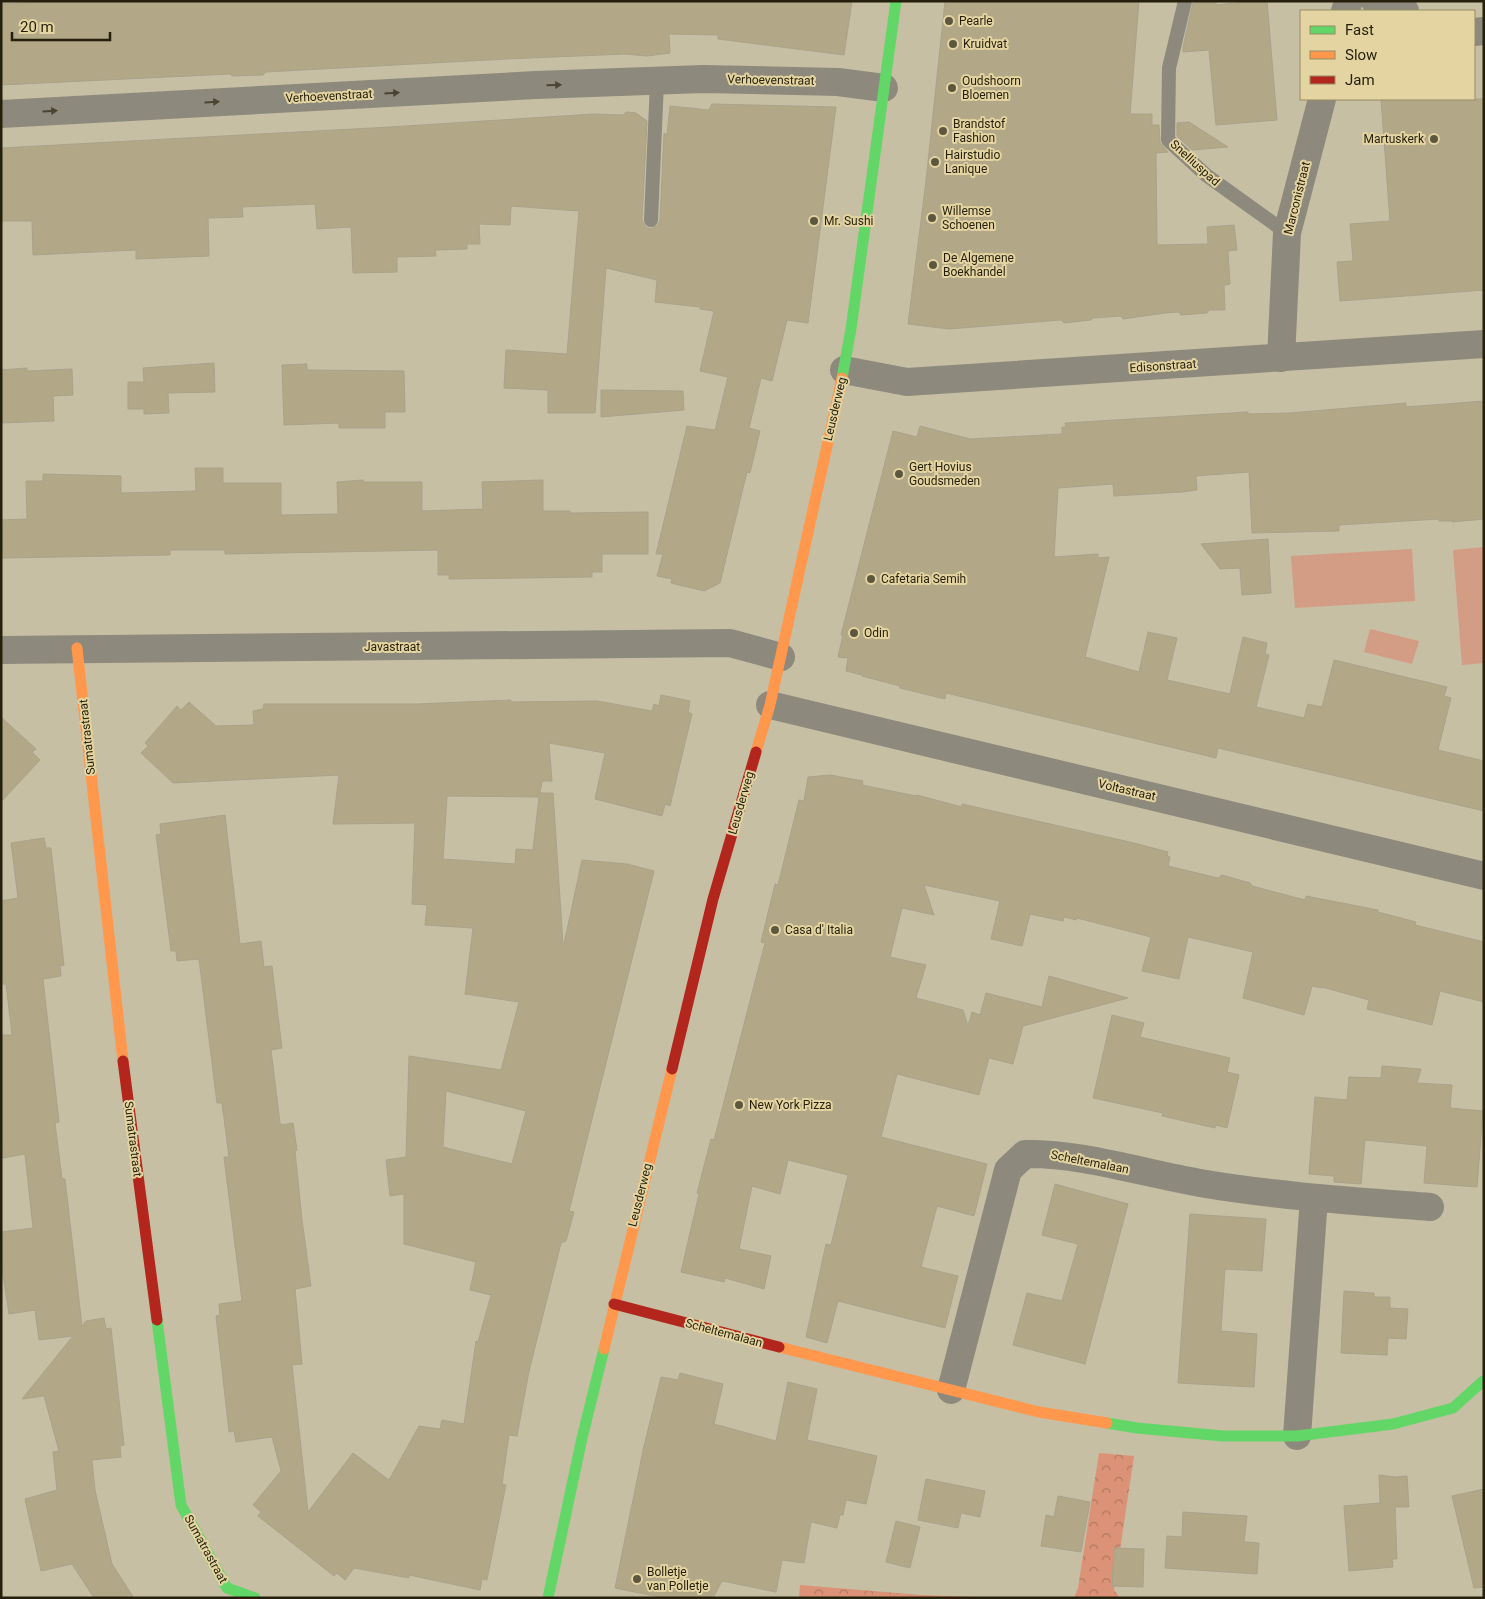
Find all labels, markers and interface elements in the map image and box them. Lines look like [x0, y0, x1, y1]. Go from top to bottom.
scale bar [12, 10, 110, 42]
legend [1300, 10, 1475, 100]
place label: Pearle [959, 14, 993, 28]
marker: Pearle [943, 15, 955, 27]
text: 20 m [20, 18, 54, 36]
text: Fast [1345, 21, 1374, 39]
place label: Kruidvat [963, 37, 1007, 51]
marker: Kruidvat [947, 38, 959, 50]
text: Slow [1345, 46, 1377, 64]
text: Jam [1345, 71, 1375, 89]
street label: Verhoevenstraat [727, 72, 815, 88]
place label: Oudshoorn Bloemen [962, 74, 1021, 102]
one-way arrow [546, 81, 562, 89]
marker: Oudshoorn Bloemen [946, 82, 958, 94]
street label: Verhoevenstraat [285, 87, 373, 105]
one-way arrow [384, 88, 400, 96]
one-way arrow [204, 97, 220, 105]
one-way arrow [42, 106, 58, 114]
place label: Brandstof Fashion [953, 117, 1006, 145]
marker: Brandstof Fashion [937, 125, 949, 137]
place label: Martuskerk [1363, 132, 1425, 146]
marker: Martuskerk [1428, 133, 1440, 145]
street label: Snelliuspad [1167, 137, 1223, 189]
place label: Hairstudio Lanique [945, 148, 1000, 176]
marker: Hairstudio Lanique [929, 156, 941, 168]
street label: Marconistraat [1281, 160, 1313, 236]
place label: Willemse Schoenen [942, 204, 995, 232]
marker: Willemse Schoenen [926, 212, 938, 224]
place label: Mr. Sushi [824, 214, 874, 228]
marker: Mr. Sushi [808, 215, 820, 227]
place label: De Algemene Boekhandel [943, 251, 1014, 279]
marker: De Algemene Boekhandel [927, 259, 939, 271]
street label: Edisonstraat [1129, 357, 1197, 375]
street label: Leusderweg [821, 376, 849, 442]
place label: Gert Hovius Goudsmeden [909, 460, 980, 488]
marker: Gert Hovius Goudsmeden [893, 468, 905, 480]
place label: Cafetaria Semih [881, 572, 966, 586]
marker: Cafetaria Semih [865, 573, 877, 585]
place label: Odin [864, 626, 889, 640]
marker: Odin [848, 627, 860, 639]
street label: Javastraat [364, 640, 420, 654]
street label: Sumatrastraat [76, 698, 98, 776]
street label: Leusderweg [725, 770, 757, 836]
street label: Voltastraat [1097, 777, 1157, 803]
place label: Casa d' Italia [785, 923, 853, 937]
marker: Casa d' Italia [769, 924, 781, 936]
place label: New York Pizza [749, 1098, 832, 1112]
marker: New York Pizza [733, 1099, 745, 1111]
street label: Sumatrastraat [121, 1100, 145, 1178]
street label: Scheltemalaan [1050, 1148, 1130, 1176]
street label: Leusderweg [625, 1162, 655, 1228]
street label: Scheltemalaan [684, 1316, 764, 1350]
street label: Sumatrastraat [181, 1512, 231, 1586]
place label: Bolletje van Polletje [647, 1565, 709, 1593]
marker: Bolletje van Polletje [631, 1573, 643, 1585]

